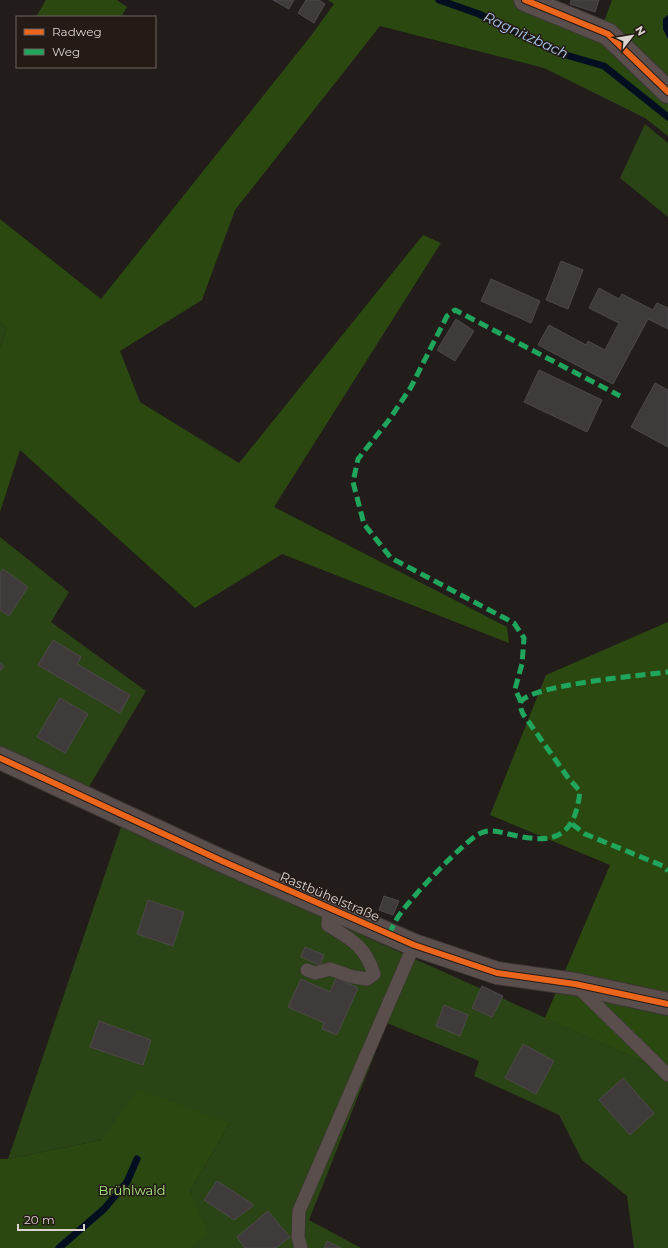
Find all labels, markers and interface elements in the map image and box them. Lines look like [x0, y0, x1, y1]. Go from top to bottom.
water label: Ragnitzbach [481, 8, 571, 62]
legend [16, 16, 156, 68]
north arrow [612, 16, 652, 56]
text: N [632, 23, 649, 38]
text: Radweg [52, 24, 102, 39]
text: Weg [52, 44, 80, 59]
street label: Rastbühelstraße [278, 868, 382, 924]
park label: Brühlwald [98, 1182, 166, 1198]
scale bar [18, 1206, 84, 1232]
text: 20 m [24, 1212, 55, 1227]

